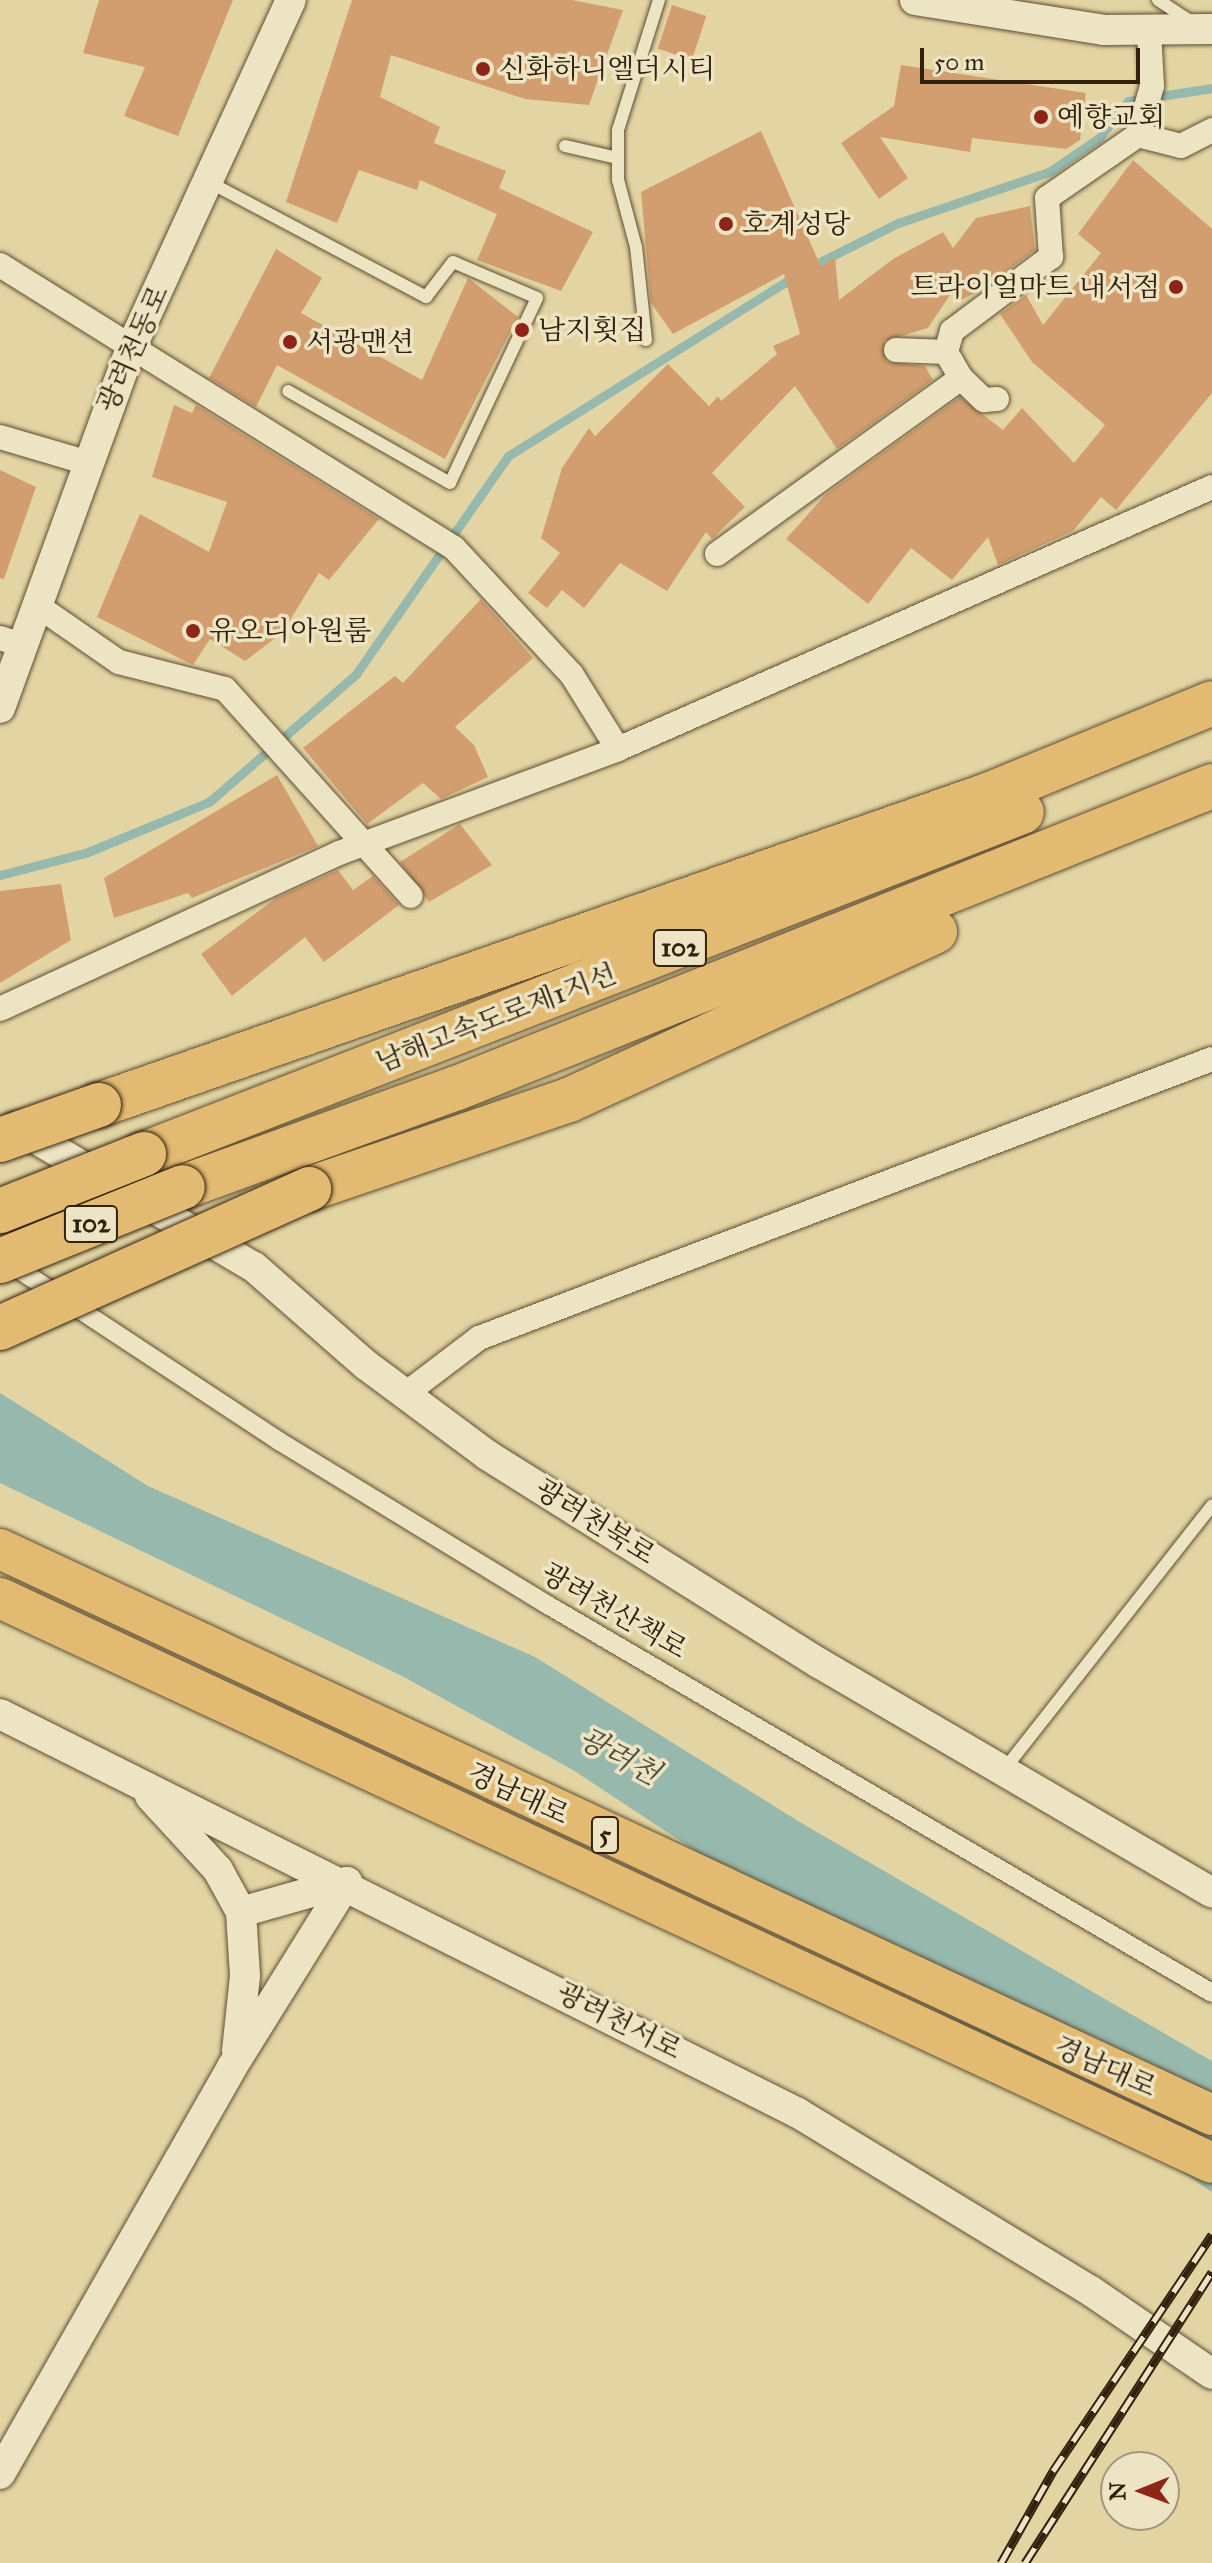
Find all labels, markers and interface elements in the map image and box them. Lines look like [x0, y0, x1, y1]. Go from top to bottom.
scale bar [924, 32, 1144, 82]
text: 50 m [934, 47, 984, 77]
place label: 신화하니엘더시티 [499, 52, 715, 86]
marker: 신화하니엘더시티 [474, 60, 492, 78]
place label: 예향교회 [1057, 100, 1165, 134]
marker: 예향교회 [1032, 108, 1050, 126]
place label: 호계성당 [742, 207, 850, 241]
marker: 호계성당 [717, 215, 735, 233]
place label: 트라이얼마트 내서점 [911, 270, 1160, 304]
marker: 트라이얼마트 내서점 [1167, 278, 1185, 296]
street label: 광려천동로 [90, 280, 176, 418]
place label: 남지횟집 [538, 313, 646, 347]
marker: 남지횟집 [513, 321, 531, 339]
place label: 서광맨션 [306, 325, 414, 359]
marker: 서광맨션 [281, 333, 299, 351]
place label: 유오디아원룸 [209, 614, 371, 648]
marker: 유오디아원룸 [184, 622, 202, 640]
road number: 102 [652, 926, 708, 970]
street label: 남해고속도로제1지선 [371, 957, 621, 1079]
road number: 102 [63, 1202, 119, 1246]
street label: 광려천북로 [529, 1472, 661, 1572]
street label: 광려천산책로 [535, 1556, 693, 1666]
water label: 광려천 [572, 1720, 666, 1792]
street label: 경남대로 [462, 1756, 574, 1832]
road number: 5 [589, 1813, 621, 1857]
street label: 광려천서로 [551, 1975, 687, 2067]
street label: 경남대로 [1049, 2030, 1161, 2104]
north arrow [1100, 2451, 1180, 2531]
text: N [1104, 2482, 1131, 2501]

